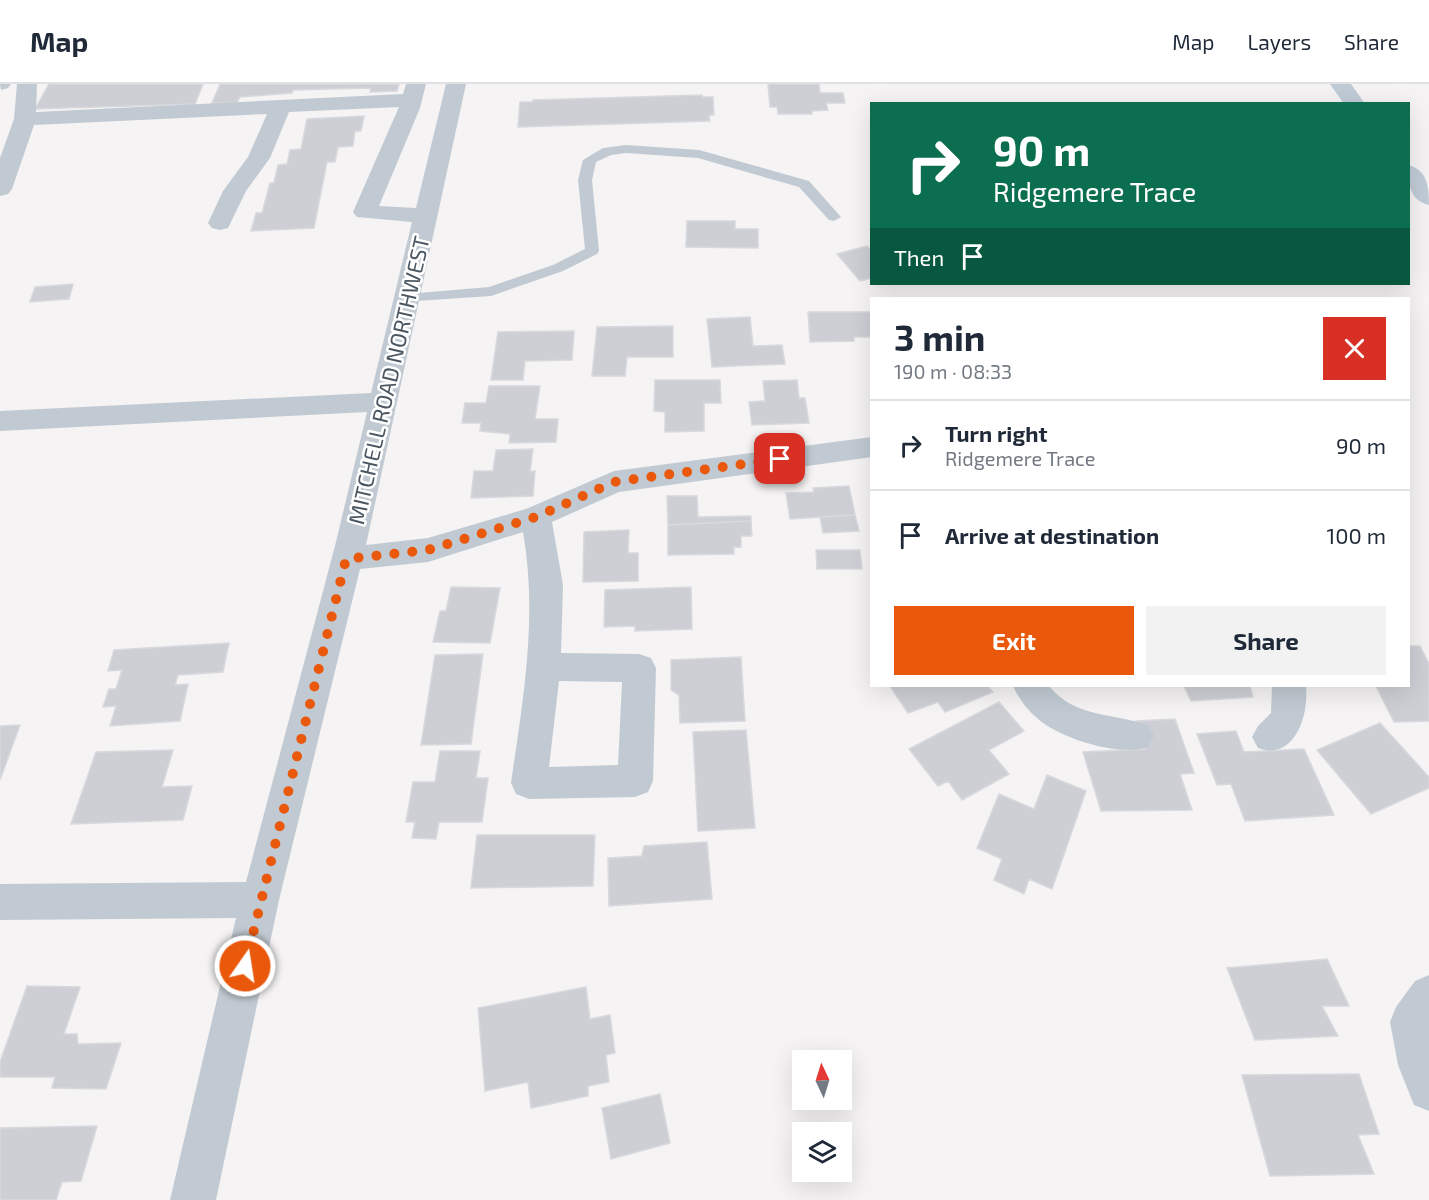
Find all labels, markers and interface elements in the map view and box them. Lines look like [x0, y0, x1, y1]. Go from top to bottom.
text: Map [30, 24, 88, 58]
text: Map [1172, 29, 1214, 54]
text: Layers [1247, 29, 1311, 54]
text: Share [1344, 29, 1399, 54]
text: 90 m [993, 124, 1090, 174]
icon: right [894, 126, 972, 204]
text: Ridgemere Trace [993, 175, 1196, 207]
street label: MITCHELL ROAD NORTHWEST [342, 233, 434, 527]
icon: arrive [956, 240, 989, 273]
text: Then [894, 244, 944, 270]
text: 3 min [894, 315, 985, 358]
button: close [1323, 317, 1386, 380]
text: 190 m · 08:33 [894, 359, 1012, 383]
text: Turn right [945, 420, 1047, 446]
icon: right [894, 429, 927, 462]
text: 90 m [1336, 432, 1386, 458]
pin [754, 433, 805, 484]
icon: arrive [763, 442, 796, 475]
text: Ridgemere Trace [945, 446, 1095, 470]
icon: arrive [894, 519, 927, 552]
text: Arrive at destination [945, 522, 1159, 548]
text: 100 m [1327, 522, 1386, 548]
button: Exit [894, 606, 1134, 675]
button: Share [1146, 606, 1386, 675]
position arrow [213, 934, 277, 998]
north arrow [792, 1050, 852, 1110]
map controls [792, 1050, 852, 1182]
button: layers [792, 1122, 852, 1182]

